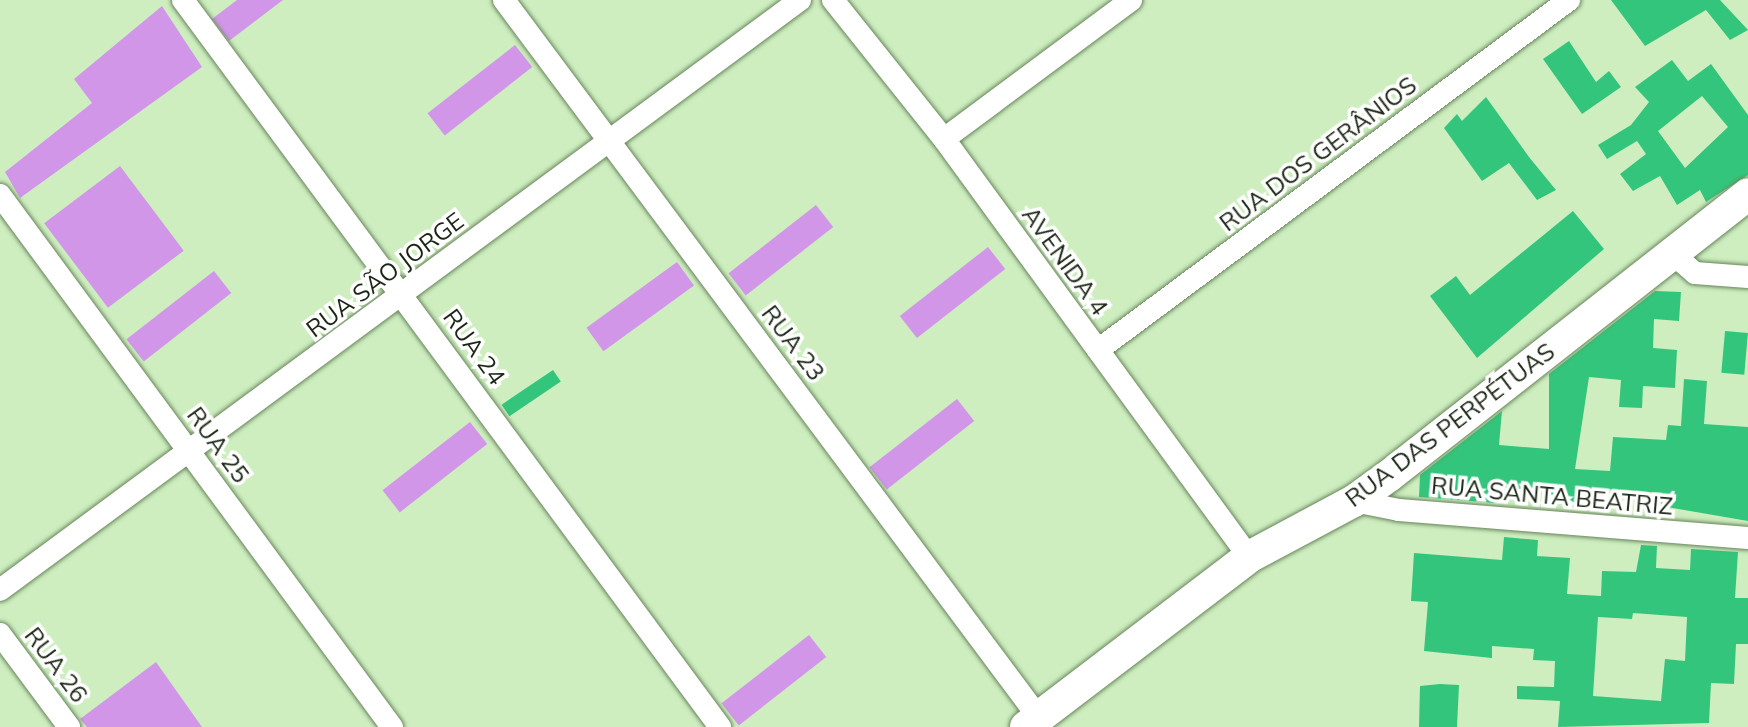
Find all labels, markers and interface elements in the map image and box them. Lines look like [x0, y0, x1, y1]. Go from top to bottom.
street label: RUA DOS GERÂNIOS [1214, 71, 1422, 237]
street label: AVENIDA 4 [1016, 201, 1114, 321]
street label: RUA SÃO JORGE [301, 206, 469, 344]
street label: RUA 23 [755, 300, 831, 386]
street label: RUA 24 [437, 303, 511, 391]
street label: RUA DAS PERPÉTUAS [1340, 337, 1560, 513]
street label: RUA 25 [181, 401, 255, 489]
street label: RUA SANTA BEATRIZ [1430, 471, 1674, 521]
street label: RUA 26 [18, 622, 94, 708]

